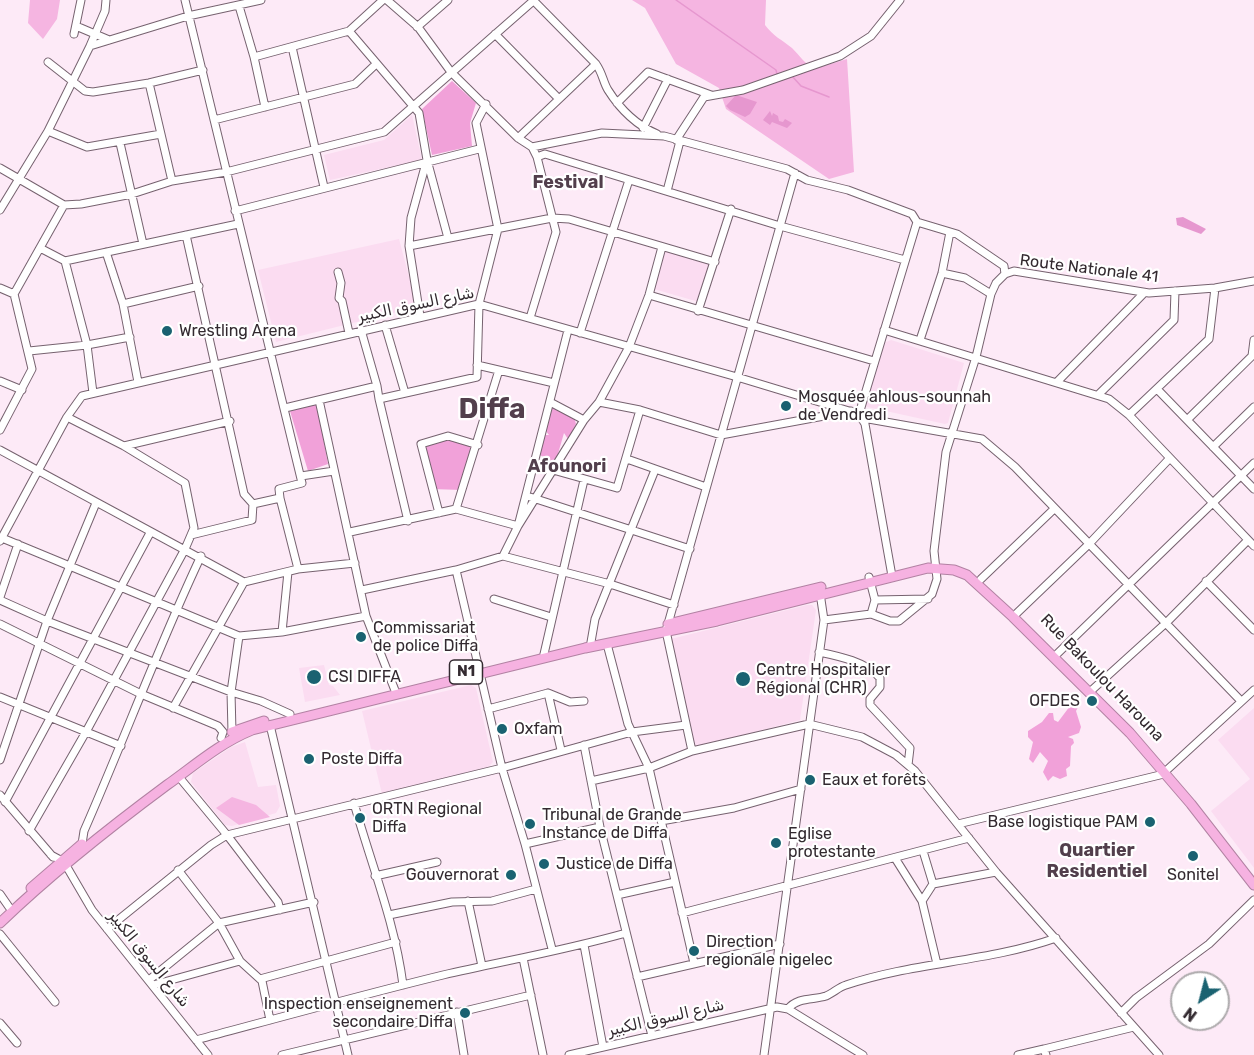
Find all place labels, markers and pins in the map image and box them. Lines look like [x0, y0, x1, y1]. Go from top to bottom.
place label: Wrestling Arena [179, 321, 296, 341]
marker: Wrestling Arena [160, 324, 174, 338]
place label: Mosquée ahlous-sounnah de Vendredi [798, 387, 991, 425]
marker: Mosquée ahlous-sounnah de Vendredi [779, 399, 793, 413]
place label: Commissariat de police Diffa [373, 618, 478, 656]
marker: Commissariat de police Diffa [354, 630, 368, 644]
place label: Centre Hospitalier Régional (CHR) [756, 660, 890, 698]
place label: CSI DIFFA [328, 667, 401, 687]
marker: CSI DIFFA [305, 668, 323, 686]
marker: Centre Hospitalier Régional (CHR) [734, 670, 752, 688]
place label: OFDES [1029, 691, 1080, 711]
marker: OFDES [1085, 694, 1099, 708]
place label: Oxfam [514, 719, 563, 739]
marker: Oxfam [495, 722, 509, 736]
place label: Poste Diffa [321, 749, 402, 769]
marker: Poste Diffa [302, 752, 316, 766]
place label: Eaux et forêts [822, 770, 926, 790]
marker: Eaux et forêts [803, 773, 817, 787]
place label: ORTN Regional Diffa [372, 799, 482, 837]
place label: Tribunal de Grande Instance de Diffa [542, 805, 682, 843]
marker: ORTN Regional Diffa [353, 811, 367, 825]
place label: Base logistique PAM [988, 812, 1138, 832]
marker: Base logistique PAM [1143, 815, 1157, 829]
marker: Tribunal de Grande Instance de Diffa [523, 817, 537, 831]
place label: Eglise protestante [788, 824, 876, 862]
marker: Eglise protestante [769, 836, 783, 850]
marker: Sonitel [1186, 849, 1200, 863]
place label: Justice de Diffa [556, 854, 673, 874]
marker: Justice de Diffa [537, 857, 551, 871]
place label: Gouvernorat [406, 865, 499, 885]
place label: Sonitel [1167, 865, 1219, 885]
marker: Gouvernorat [504, 868, 518, 882]
place label: Direction regionale nigelec [706, 932, 833, 970]
marker: Direction regionale nigelec [687, 944, 701, 958]
place label: Inspection enseignement secondaire Diffa [264, 994, 453, 1032]
marker: Inspection enseignement secondaire Diffa [458, 1006, 472, 1020]

